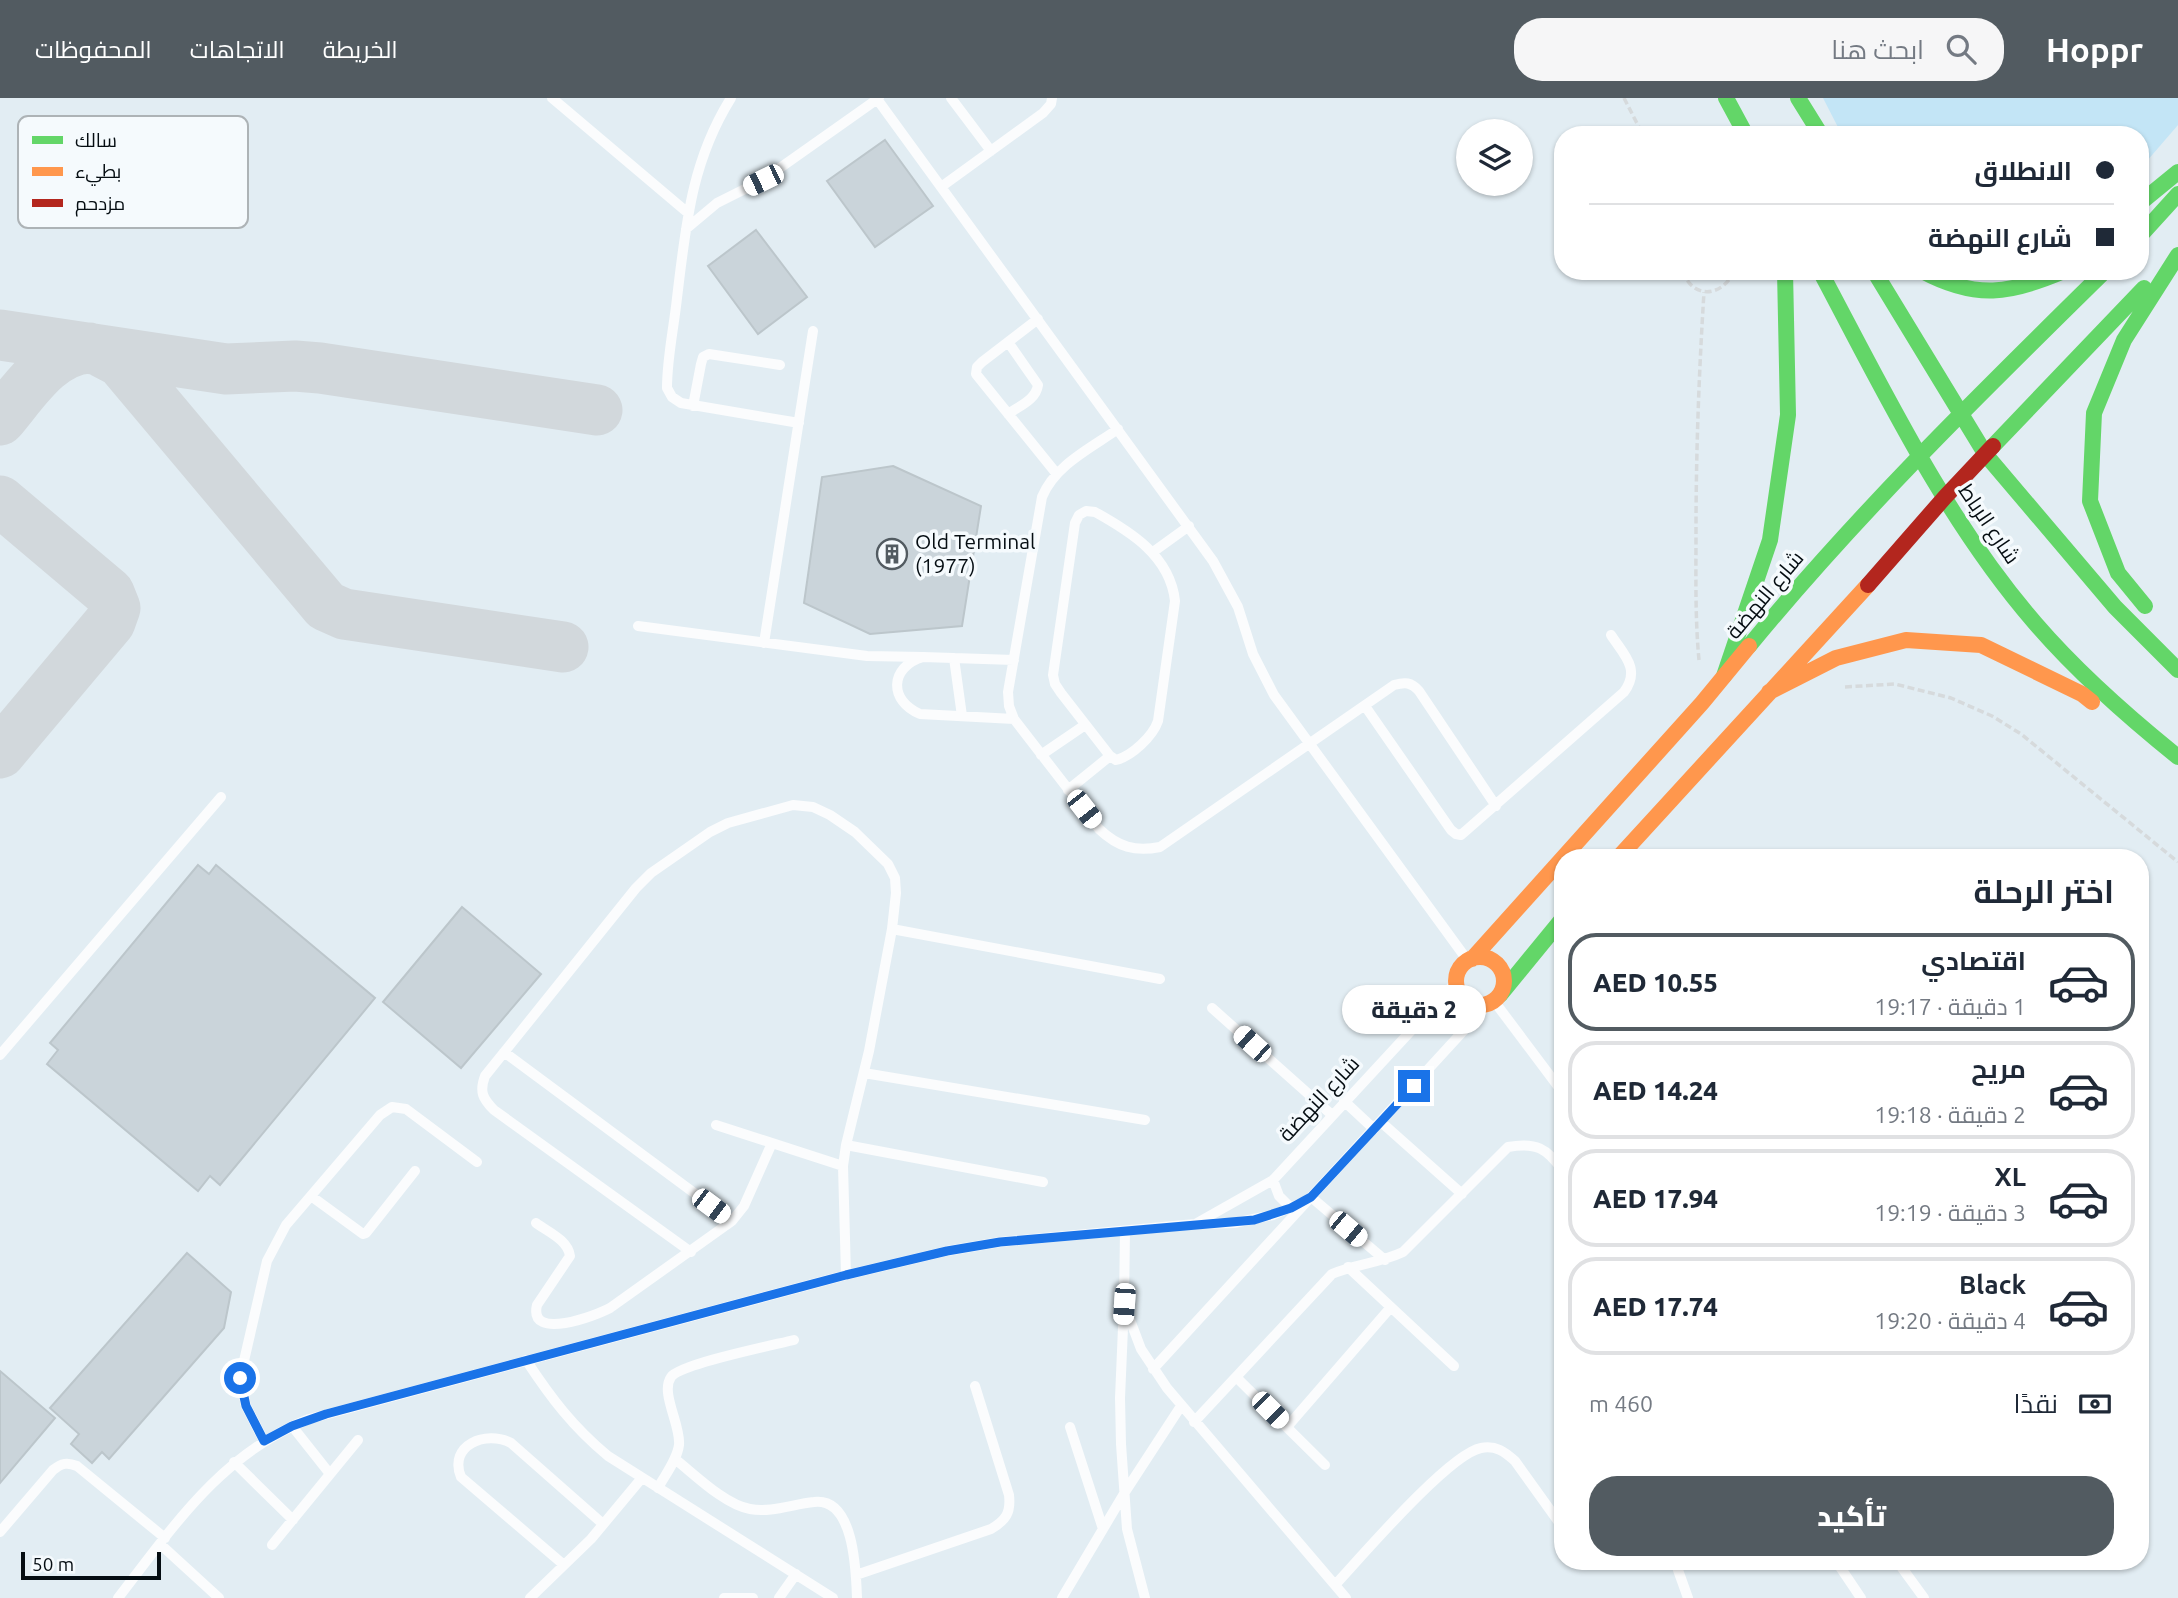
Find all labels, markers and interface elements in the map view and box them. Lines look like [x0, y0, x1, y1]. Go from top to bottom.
search box [1514, 18, 2004, 81]
icon: search [1942, 30, 1980, 68]
text: Hoppr [2046, 31, 2143, 68]
text: ابحث هنا [1831, 35, 1924, 64]
text: المحفوظات [35, 36, 152, 63]
text: الاتجاهات [190, 36, 285, 63]
text: الخريطة [323, 36, 398, 63]
legend [18, 116, 248, 228]
map controls [1456, 119, 1533, 196]
button: layers [1456, 119, 1533, 196]
text: سالك [75, 129, 117, 151]
text: الانطلاق [1974, 156, 2072, 185]
text: بطيء [75, 160, 121, 186]
car [740, 161, 787, 199]
text: مزدحم [75, 192, 125, 217]
text: شارع النهضة [1928, 223, 2072, 252]
street label: شارع الرباط [1952, 479, 2025, 570]
place label: Old Terminal (1977) [915, 529, 1036, 577]
building icon: Old Terminal (1977) [875, 537, 909, 571]
street label: شارع النهضة [1721, 546, 1810, 645]
car [1063, 786, 1106, 832]
text: اختر الرحلة [1973, 873, 2114, 909]
text: اقتصادي [1921, 946, 2026, 975]
icon: car [2047, 951, 2110, 1014]
text: AED 10.55 [1593, 968, 1718, 997]
callout: 2 دقيقة [1342, 984, 1486, 1034]
text: 1 دقيقة · 19:17 [1874, 994, 2026, 1019]
text: 2 دقيقة [1371, 997, 1457, 1022]
car [1230, 1022, 1275, 1066]
street label: شارع النهضة [1273, 1051, 1366, 1148]
text: مريح [1971, 1054, 2026, 1083]
icon: car [2047, 1059, 2110, 1122]
route end [1398, 1070, 1430, 1102]
text: AED 14.24 [1593, 1076, 1718, 1105]
text: 2 دقيقة · 19:18 [1874, 1102, 2026, 1127]
text: XL [1995, 1162, 2026, 1191]
icon: car [2047, 1167, 2110, 1230]
text: AED 17.94 [1593, 1184, 1718, 1213]
car [688, 1185, 735, 1227]
text: 3 دقيقة · 19:19 [1874, 1200, 2026, 1225]
car [1326, 1207, 1371, 1251]
text: Black [1959, 1270, 2026, 1299]
icon: car [2047, 1275, 2110, 1338]
car [1113, 1282, 1136, 1326]
text: AED 17.74 [1593, 1292, 1718, 1321]
text: 4 دقيقة · 19:20 [1874, 1308, 2026, 1333]
route start [224, 1362, 256, 1394]
icon: cash [2076, 1385, 2114, 1423]
car [1248, 1388, 1293, 1432]
text: نقدًا [2014, 1389, 2058, 1418]
text: 460 m [1589, 1391, 1653, 1416]
button: تأكيد [1589, 1476, 2114, 1556]
scale bar [21, 1549, 161, 1581]
text: 50 m [32, 1553, 74, 1575]

